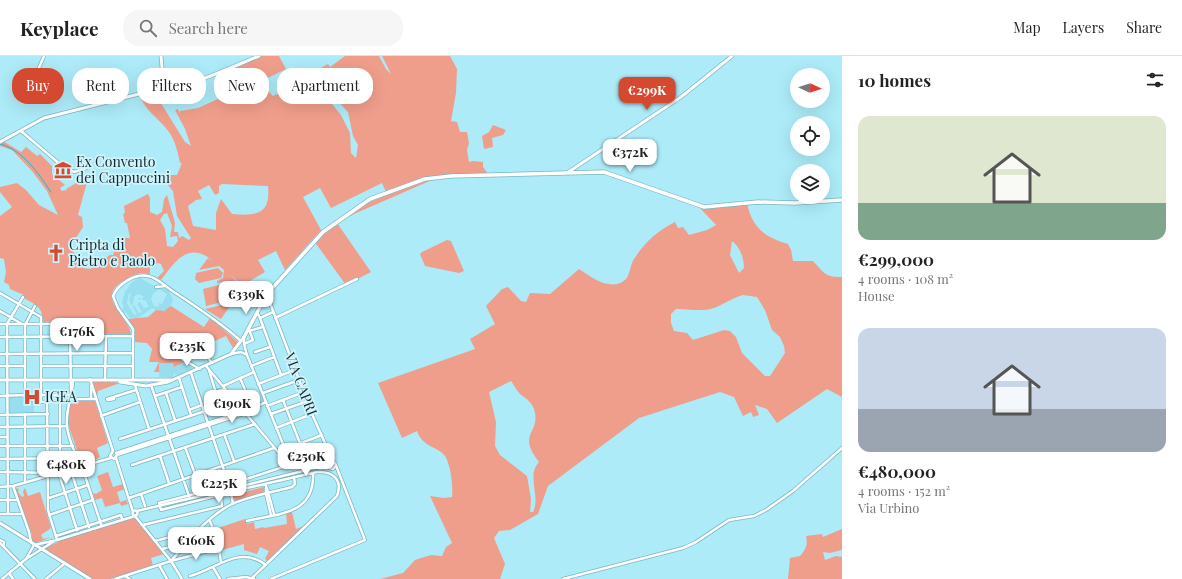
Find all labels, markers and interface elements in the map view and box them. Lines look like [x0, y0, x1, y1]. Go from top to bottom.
search box [123, 10, 403, 46]
text: Keyplace [20, 15, 99, 41]
icon: search [137, 17, 159, 39]
text: Search here [169, 18, 248, 38]
text: Map [1013, 18, 1041, 37]
text: Layers [1063, 18, 1104, 37]
text: Share [1126, 18, 1162, 37]
chip: Buy [12, 68, 64, 104]
chip: Rent [72, 68, 129, 104]
chip: Filters [137, 68, 206, 104]
chip: New [214, 68, 269, 104]
chip: Apartment [277, 68, 373, 104]
north arrow [790, 68, 830, 108]
map controls [790, 68, 830, 204]
text: 10 homes [858, 69, 931, 91]
icon: filters [1144, 69, 1166, 91]
pin: €299K [619, 77, 675, 111]
text: €299K [628, 81, 666, 98]
button: locate [790, 116, 830, 156]
pin: €372K [602, 139, 658, 173]
icon: home [976, 142, 1048, 214]
text: €372K [612, 143, 648, 160]
place label: Ex Convento dei Cappuccini [76, 152, 170, 187]
museum icon: Ex Convento dei Cappuccini [53, 160, 73, 180]
button: layers [790, 164, 830, 204]
place label: Cripta di Pietro e Paolo [69, 235, 155, 270]
church icon: Cripta di Pietro e Paolo [46, 243, 66, 263]
text: €299,000 [858, 248, 934, 270]
text: 4 rooms · 108 m² [858, 270, 953, 287]
pin: €339K [218, 281, 274, 315]
text: €339K [227, 285, 265, 302]
text: House [858, 287, 895, 304]
pin: €176K [49, 318, 105, 352]
text: €176K [59, 322, 95, 339]
pin: €235K [159, 333, 215, 367]
text: €235K [169, 337, 205, 354]
street label: VIA CAPRI [280, 349, 322, 418]
icon: home [976, 354, 1048, 426]
hospital icon: IGEA [22, 387, 42, 407]
place label: IGEA [45, 387, 77, 406]
pin: €190K [204, 390, 260, 424]
text: €190K [213, 394, 251, 411]
pin: €250K [278, 443, 334, 477]
text: €250K [287, 447, 325, 464]
pin: €480K [38, 451, 94, 485]
text: €480K [46, 455, 86, 472]
text: €480,000 [858, 460, 936, 482]
pin: €225K [191, 470, 247, 504]
text: €225K [200, 474, 238, 491]
text: 4 rooms · 152 m² [858, 482, 950, 499]
text: Via Urbino [858, 499, 919, 516]
pin: €160K [168, 527, 224, 561]
text: €160K [177, 531, 215, 548]

